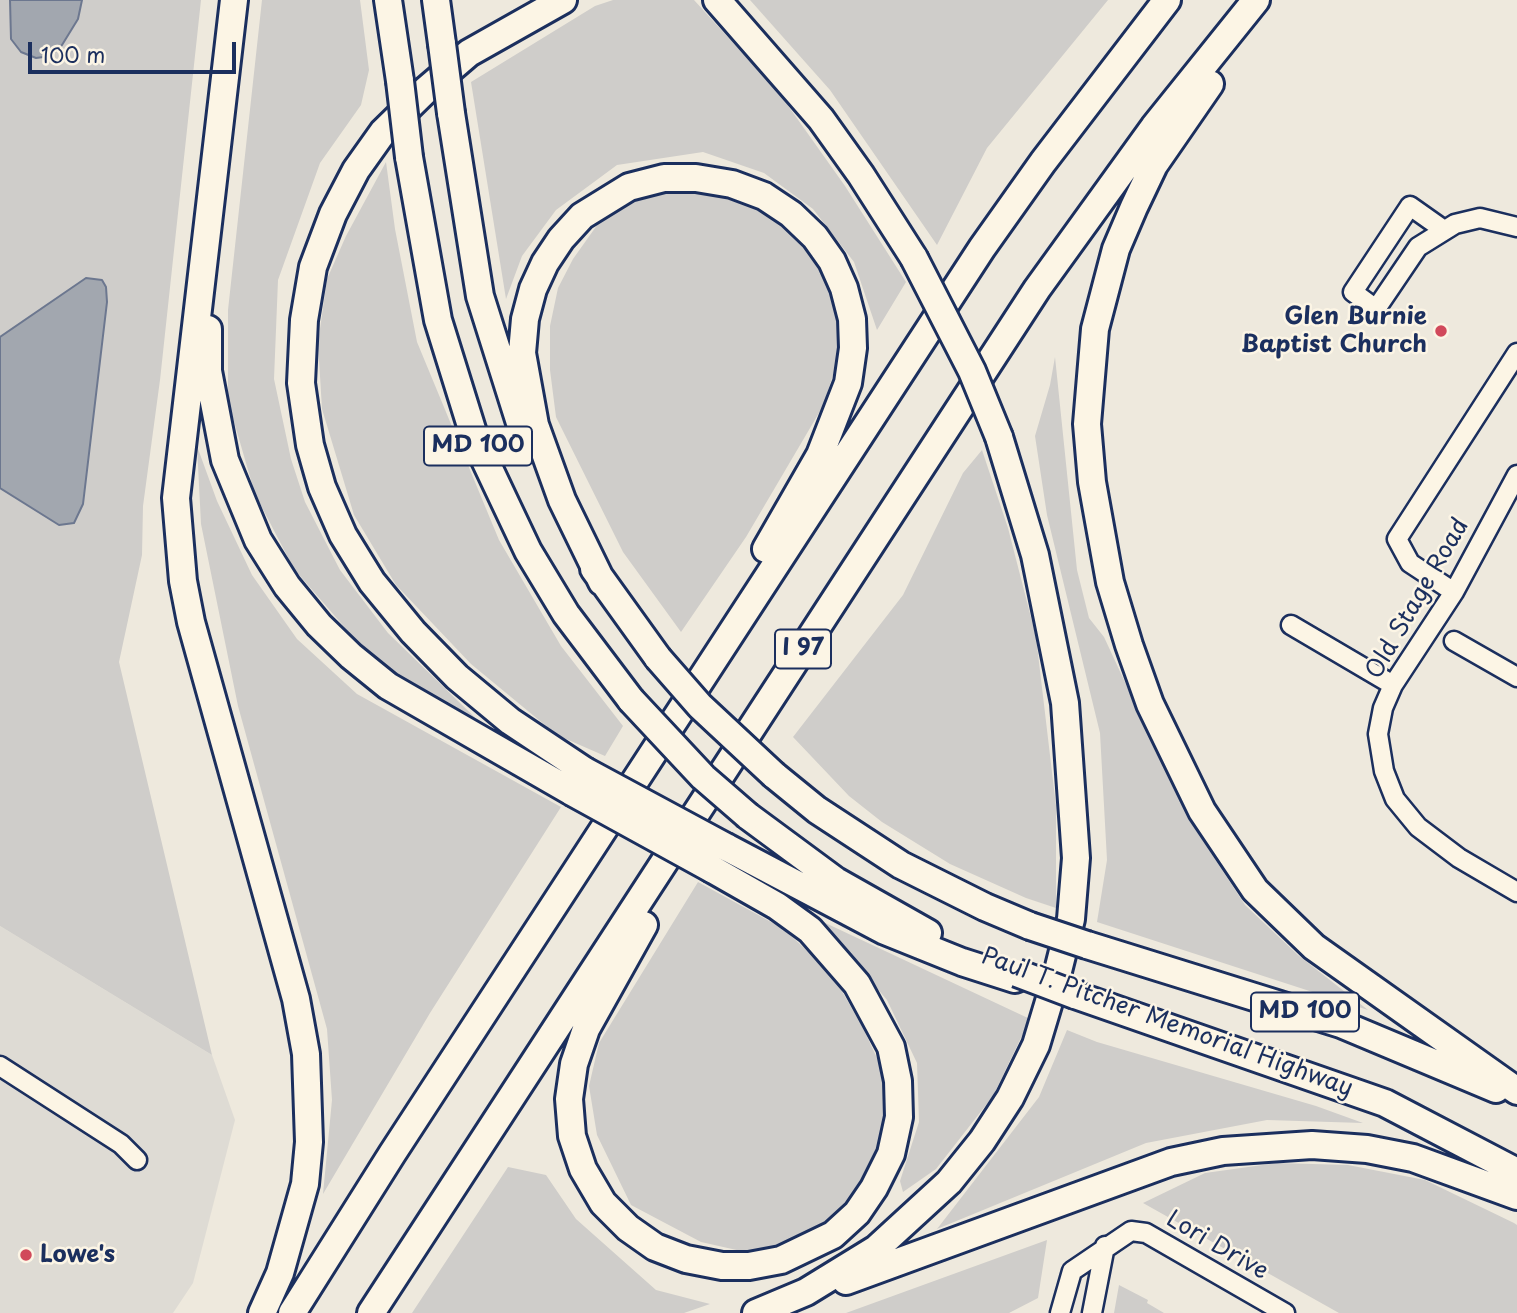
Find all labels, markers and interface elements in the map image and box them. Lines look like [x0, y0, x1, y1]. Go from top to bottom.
scale bar [32, 28, 240, 72]
text: 100 m [41, 38, 105, 70]
place label: Glen Burnie Baptist Church [1241, 303, 1427, 359]
marker: Glen Burnie Baptist Church [1433, 323, 1449, 339]
road number: MD 100 [424, 426, 532, 466]
street label: Old Stage Road [1360, 514, 1476, 684]
road number: I 97 [775, 629, 831, 668]
street label: Paul T. Pitcher Memorial Highway [977, 942, 1357, 1104]
road number: MD 100 [1251, 993, 1359, 1032]
street label: Lori Drive [1161, 1205, 1273, 1287]
place label: Lowe's [40, 1241, 115, 1269]
marker: Lowe's [18, 1247, 34, 1263]

